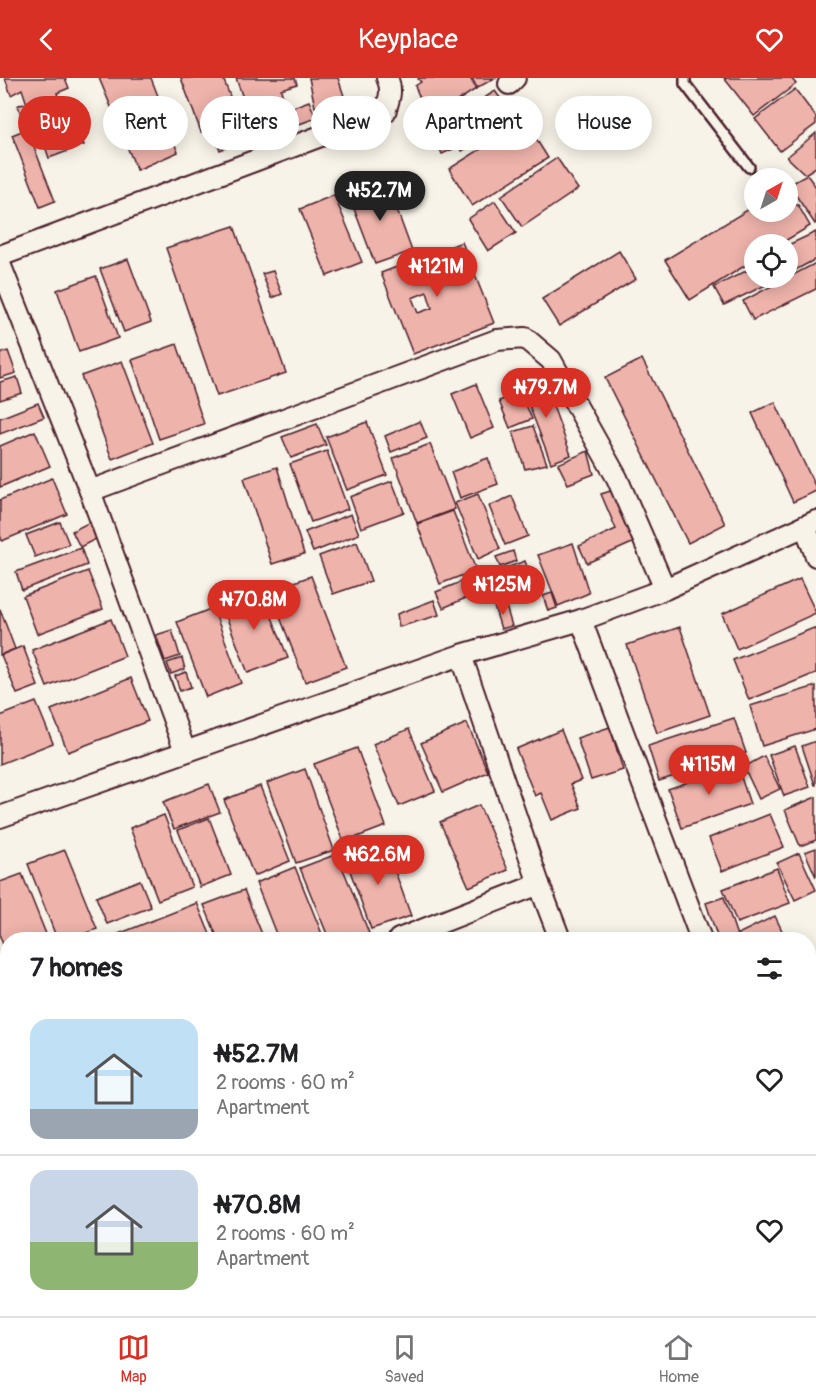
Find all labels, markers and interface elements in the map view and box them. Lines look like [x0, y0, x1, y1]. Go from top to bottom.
icon: back [30, 23, 63, 56]
text: Keyplace [358, 23, 458, 56]
icon: heart [753, 23, 786, 56]
chip: Buy [18, 96, 91, 150]
chip: Rent [103, 96, 188, 150]
chip: Filters [200, 96, 299, 150]
chip: New [311, 96, 391, 150]
chip: Apartment [403, 96, 543, 150]
chip: House [555, 96, 652, 150]
north arrow [744, 168, 798, 222]
map controls [744, 168, 798, 288]
pin: ₦52.7M [331, 171, 429, 222]
text: ₦52.7M [348, 178, 412, 203]
button: locate [744, 234, 798, 288]
pin: ₦121M [395, 247, 479, 298]
text: ₦121M [410, 254, 464, 279]
pin: ₦79.7M [497, 368, 595, 419]
text: ₦79.7M [515, 375, 577, 400]
pin: ₦125M [461, 565, 545, 616]
text: ₦125M [475, 572, 531, 597]
pin: ₦70.8M [205, 580, 303, 631]
text: ₦70.8M [221, 587, 287, 612]
pin: ₦115M [667, 745, 751, 796]
text: ₦115M [683, 752, 735, 777]
pin: ₦62.6M [329, 835, 427, 886]
text: ₦62.6M [345, 842, 411, 867]
text: 7 homes [30, 952, 122, 984]
icon: filters [753, 952, 786, 985]
text: ₦52.7M [216, 1038, 298, 1070]
icon: home [78, 1043, 150, 1115]
icon: heart [753, 1063, 786, 1096]
text: 2 rooms · 60 m² [216, 1070, 355, 1095]
text: Apartment [216, 1095, 309, 1120]
text: ₦70.8M [216, 1189, 301, 1221]
icon: home [78, 1194, 150, 1266]
icon: heart [753, 1214, 786, 1247]
text: 2 rooms · 60 m² [216, 1221, 355, 1246]
text: Apartment [216, 1246, 309, 1271]
tab: Map [117, 1331, 150, 1387]
tab: Saved [384, 1331, 424, 1387]
tab: Home [658, 1331, 699, 1387]

